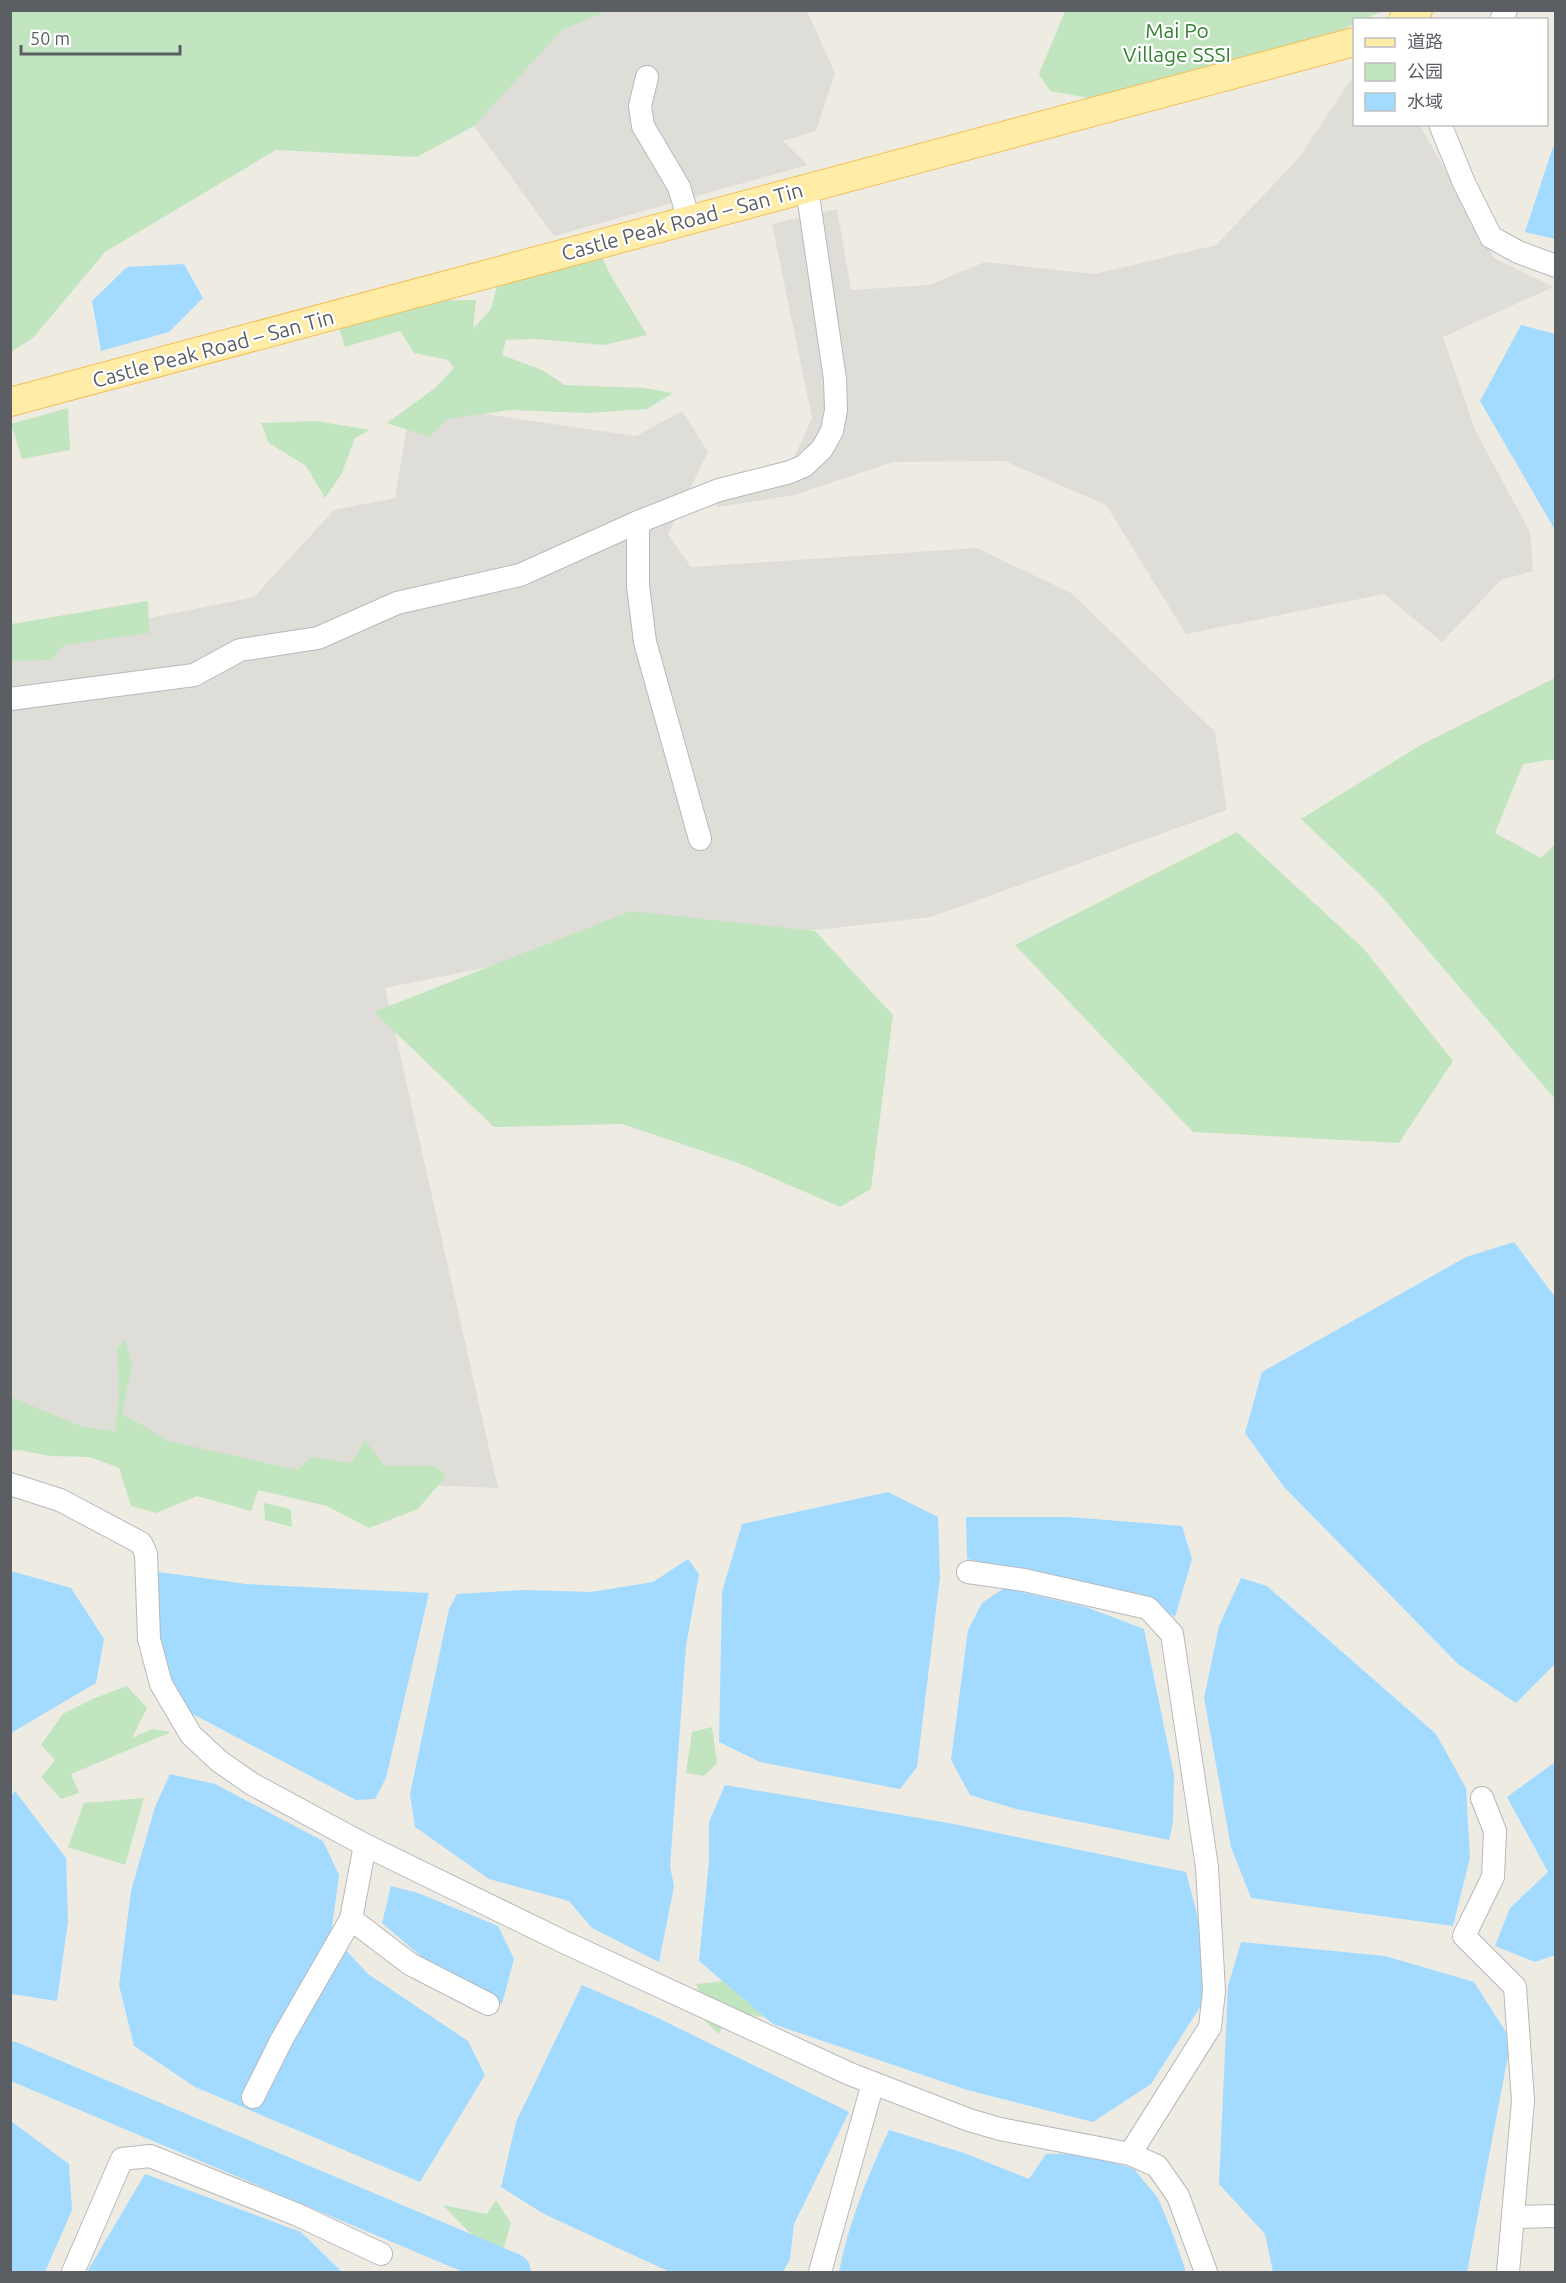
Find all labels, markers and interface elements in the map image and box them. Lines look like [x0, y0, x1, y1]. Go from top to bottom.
scale bar [21, 18, 180, 56]
park label: Mai Po Village SSSI [1123, 18, 1231, 66]
legend [1353, 18, 1548, 126]
text: 50 m [30, 28, 70, 48]
text: 道路 [1407, 31, 1443, 51]
text: 公园 [1407, 61, 1443, 81]
text: 水域 [1407, 91, 1443, 111]
street label: Castle Peak Road – San Tin [559, 177, 805, 265]
street label: Castle Peak Road – San Tin [90, 304, 336, 392]

